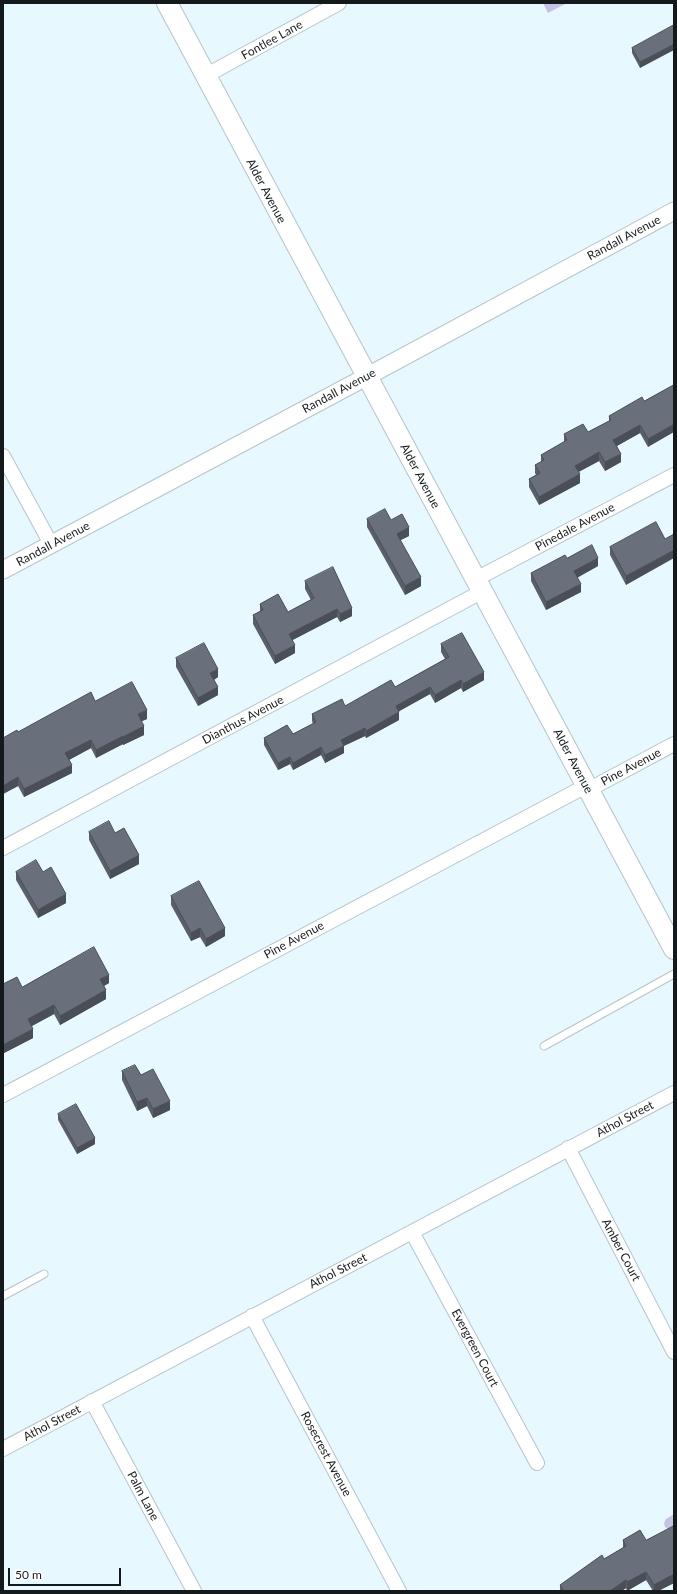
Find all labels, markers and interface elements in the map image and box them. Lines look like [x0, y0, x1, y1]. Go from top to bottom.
street label: Fontlee Lane [239, 17, 305, 63]
street label: Alder Avenue [243, 156, 289, 226]
street label: Randall Avenue [585, 213, 663, 263]
street label: Randall Avenue [300, 366, 378, 416]
street label: Alder Avenue [397, 441, 443, 511]
street label: Pinedale Avenue [533, 500, 617, 554]
street label: Randall Avenue [14, 519, 92, 569]
street label: Dianthus Avenue [200, 692, 286, 748]
street label: Alder Avenue [550, 726, 596, 796]
street label: Pine Avenue [599, 745, 663, 789]
street label: Pine Avenue [262, 918, 326, 962]
street label: Athol Street [594, 1098, 656, 1140]
street label: Amber Court [599, 1216, 643, 1284]
street label: Athol Street [307, 1250, 369, 1292]
street label: Evergreen Court [448, 1307, 502, 1389]
street label: Athol Street [21, 1402, 83, 1444]
street label: Rosecrest Avenue [298, 1409, 354, 1499]
street label: Palm Lane [124, 1469, 162, 1523]
scale bar [10, 1560, 123, 1586]
text: 50 m [15, 1567, 42, 1582]

